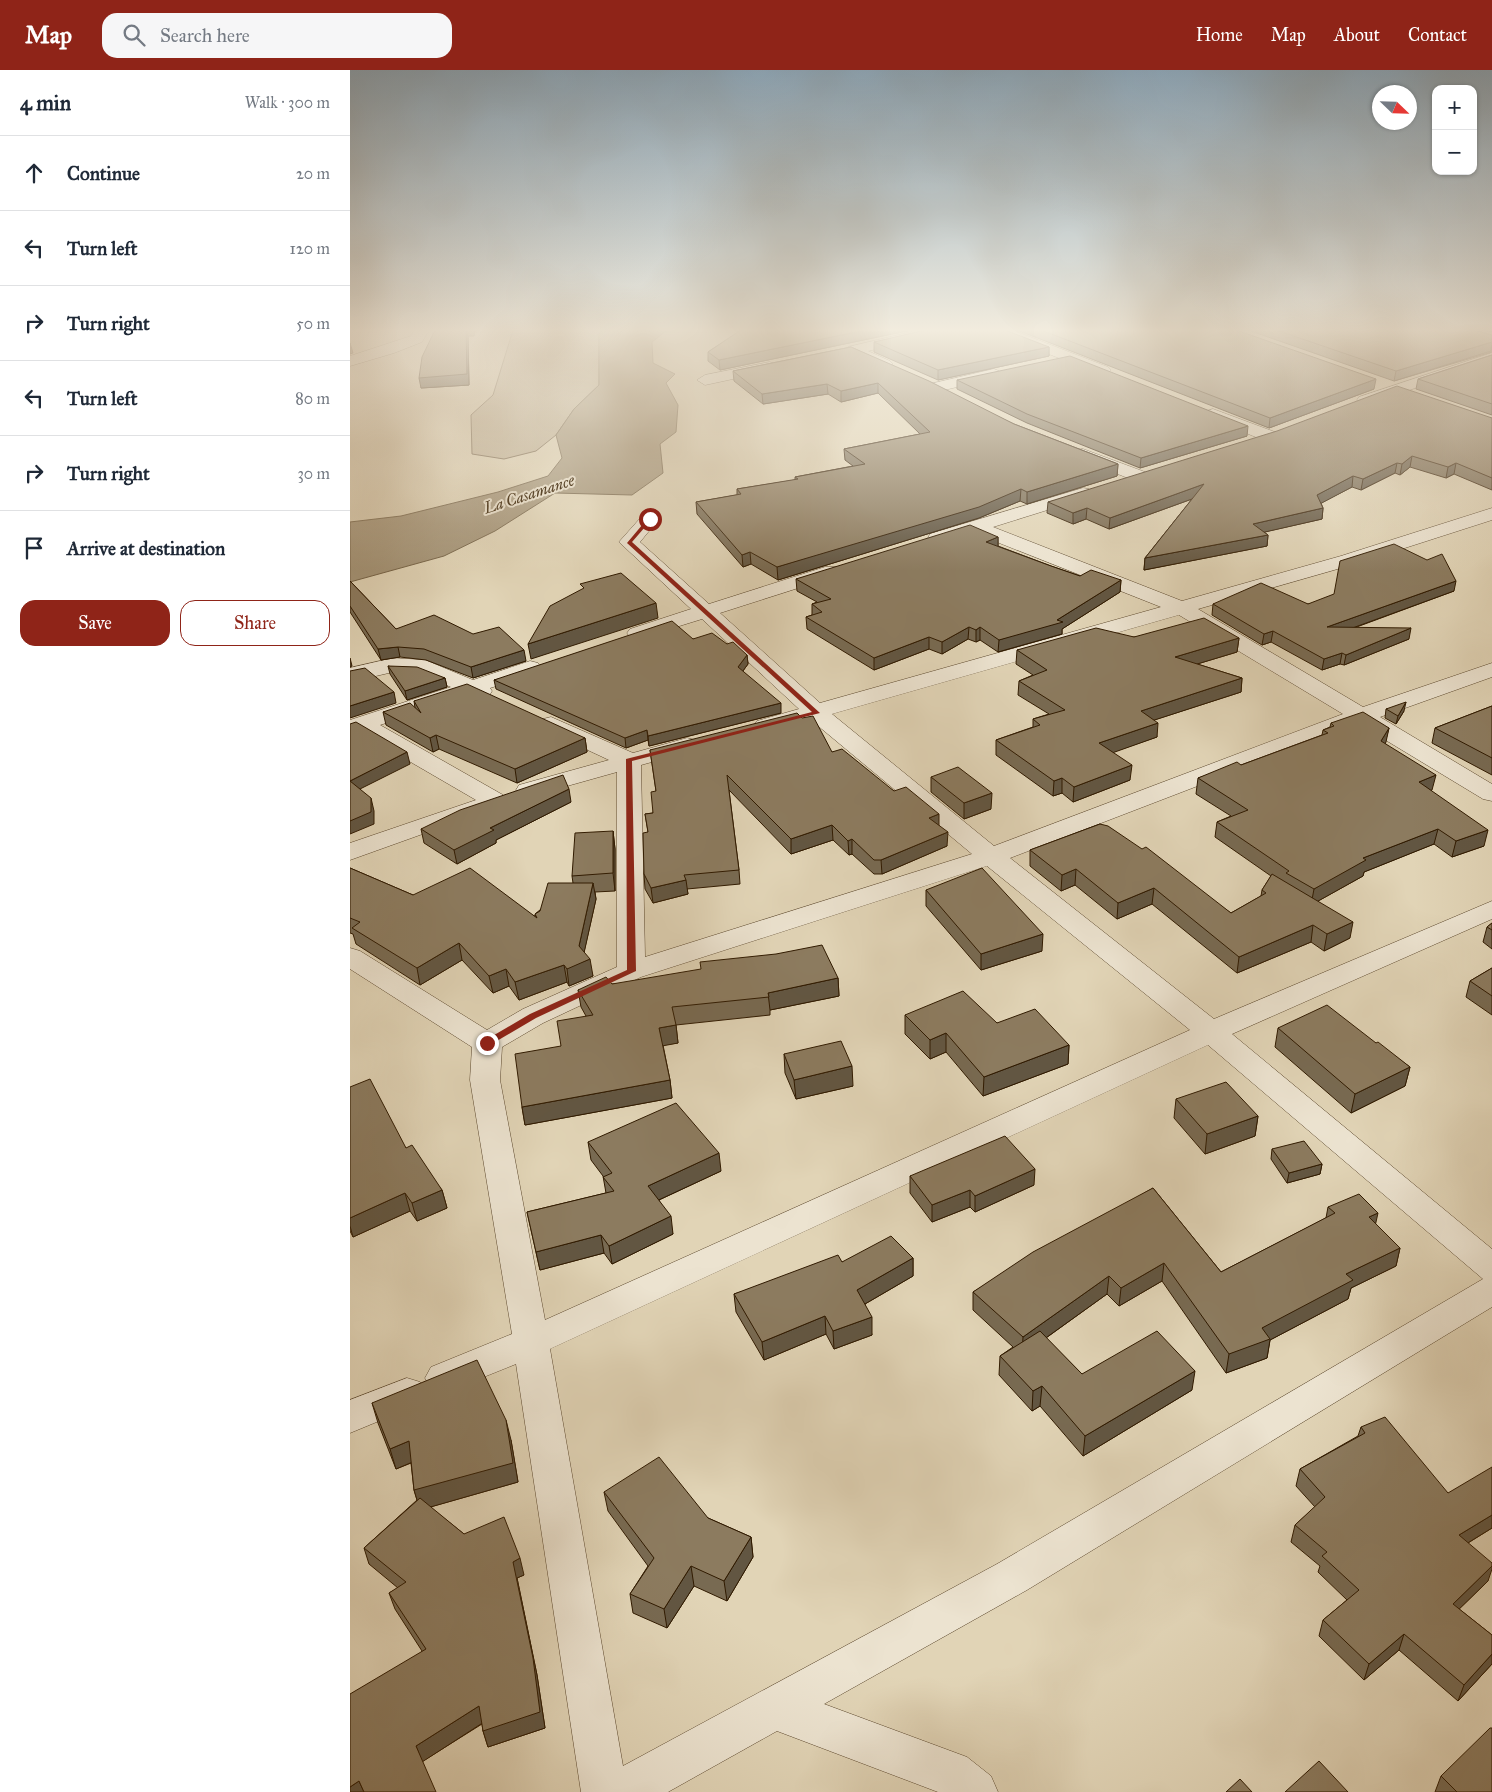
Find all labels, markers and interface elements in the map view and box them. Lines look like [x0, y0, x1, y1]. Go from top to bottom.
search box [102, 13, 452, 58]
text: Map [25, 20, 72, 50]
icon: search [120, 21, 148, 49]
text: Search here [160, 24, 250, 47]
text: Home [1196, 24, 1243, 46]
text: Map [1271, 24, 1306, 46]
text: About [1334, 24, 1380, 46]
text: Contact [1408, 24, 1467, 46]
north arrow [1372, 85, 1417, 130]
map controls [1432, 85, 1477, 175]
button: + [1432, 85, 1477, 130]
text: 4 min [20, 90, 71, 116]
text: Walk · 300 m [245, 93, 330, 112]
button: − [1432, 130, 1477, 175]
icon: ahead [20, 159, 48, 187]
text: Continue [67, 162, 140, 185]
text: 20 m [296, 164, 330, 183]
icon: left [20, 234, 48, 262]
text: Turn left [67, 237, 137, 260]
text: 120 m [290, 239, 330, 258]
icon: right [20, 309, 48, 337]
text: Turn right [67, 312, 150, 335]
text: 50 m [296, 314, 330, 333]
icon: left [20, 384, 48, 412]
text: Turn left [67, 387, 137, 410]
text: 80 m [295, 389, 330, 408]
icon: right [20, 459, 48, 487]
text: Turn right [67, 462, 150, 485]
text: 30 m [297, 464, 330, 483]
water label: La Casamance [480, 470, 578, 518]
route start [639, 508, 662, 531]
icon: arrive [20, 534, 48, 562]
text: Arrive at destination [67, 537, 225, 560]
button: Save [20, 600, 170, 646]
button: Share [180, 600, 330, 646]
route end [476, 1032, 499, 1055]

